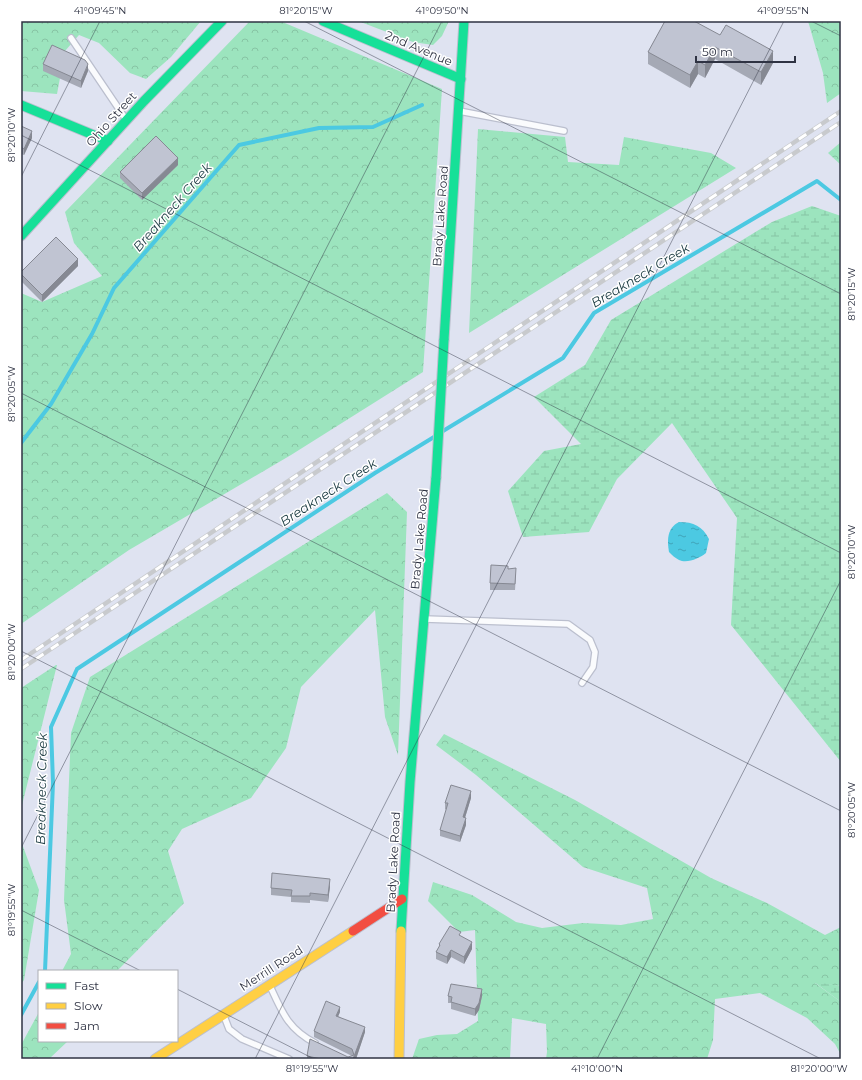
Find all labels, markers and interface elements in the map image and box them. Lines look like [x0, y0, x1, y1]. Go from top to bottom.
text: 41°09'45"N [74, 4, 126, 17]
text: 81°20'15"W [279, 4, 333, 17]
text: 41°09'50"N [415, 4, 469, 17]
text: 41°09'55"N [757, 4, 809, 17]
street label: 2nd Avenue [383, 27, 455, 69]
scale bar [696, 38, 795, 64]
text: 50 m [702, 44, 733, 59]
street label: Ohio Street [83, 88, 140, 149]
text: 81°20'10"W [5, 108, 18, 162]
water label: Breakneck Creek [129, 159, 216, 254]
street label: Brady Lake Road [429, 165, 451, 267]
water label: Breakneck Creek [588, 239, 693, 311]
text: 81°20'15"W [845, 267, 858, 321]
text: 81°20'05"W [5, 366, 18, 422]
water label: Breakneck Creek [277, 454, 380, 529]
street label: Brady Lake Road [407, 488, 431, 590]
text: 81°20'10"W [845, 525, 858, 579]
text: 81°20'00"W [5, 623, 18, 681]
water label: Breakneck Creek [32, 732, 50, 845]
text: 81°20'05"W [845, 782, 858, 838]
street label: Brady Lake Road [383, 811, 403, 913]
text: 81°19'55"W [5, 884, 18, 936]
street label: Merrill Road [237, 942, 305, 994]
legend [38, 970, 178, 1042]
text: Fast [74, 978, 99, 993]
text: Slow [74, 998, 103, 1013]
text: Jam [73, 1018, 100, 1033]
text: 81°19'55"W [286, 1062, 338, 1075]
text: 41°10'00"N [571, 1062, 623, 1075]
text: 81°20'00"W [790, 1062, 848, 1075]

